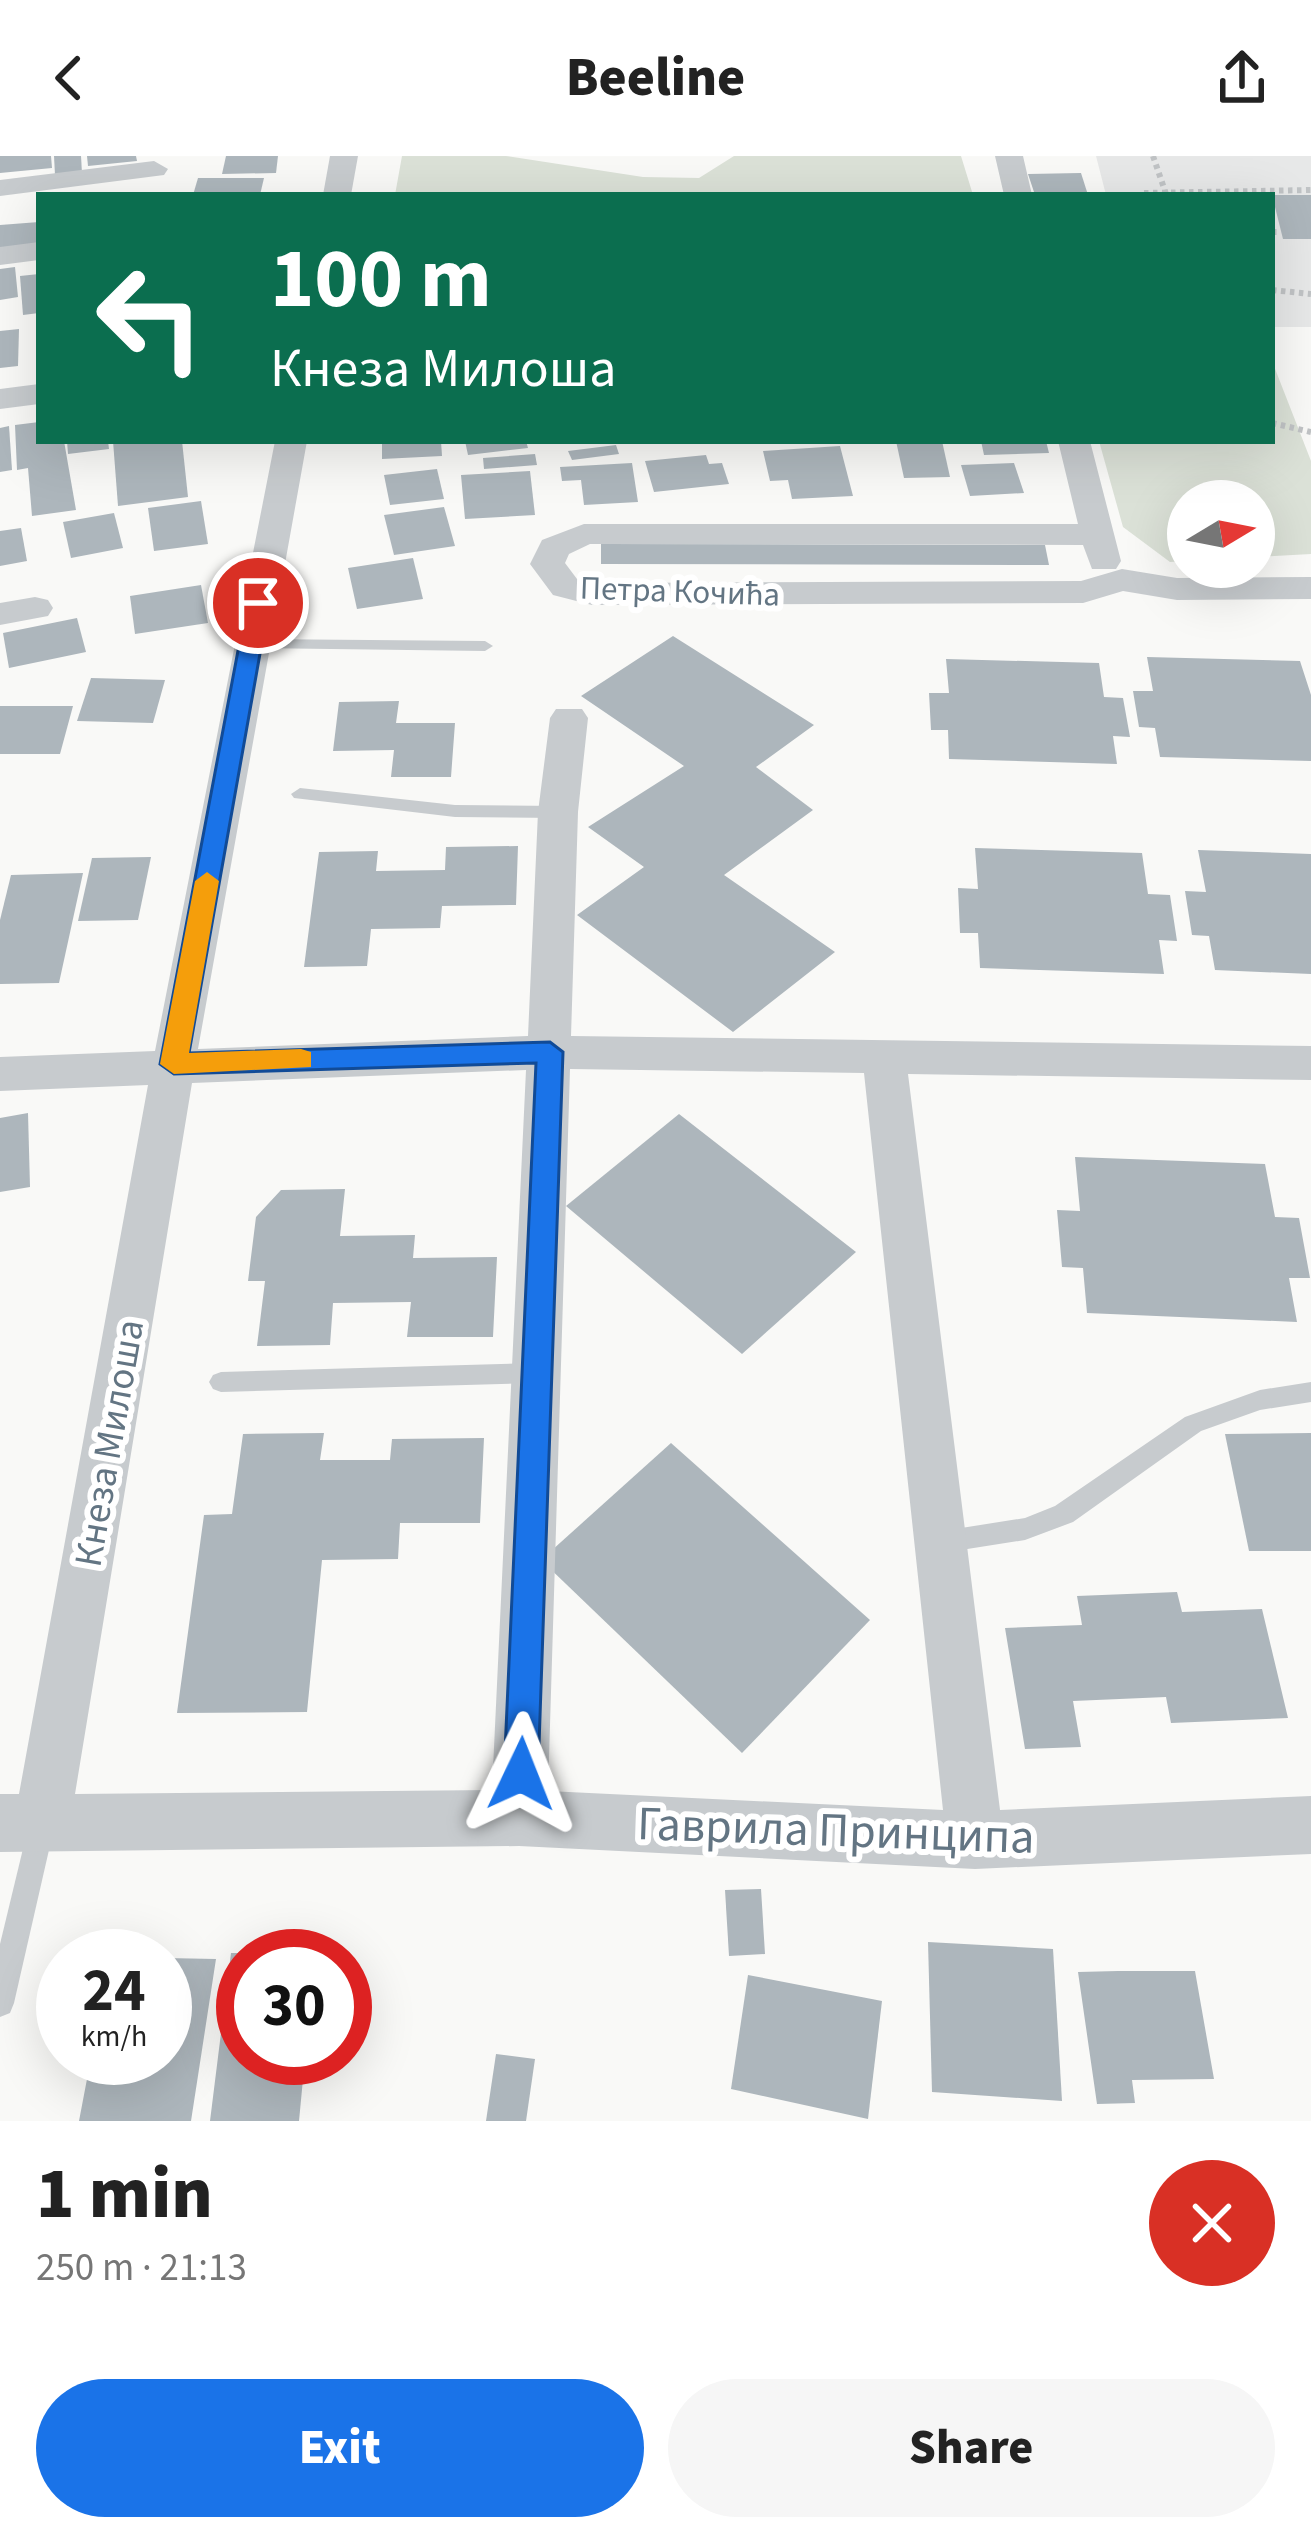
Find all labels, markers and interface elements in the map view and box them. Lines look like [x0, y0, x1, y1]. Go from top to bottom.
text: Beeline [566, 40, 745, 117]
icon: back [36, 45, 102, 111]
icon: share [1209, 45, 1275, 111]
text: 100 m [270, 220, 492, 340]
icon: left [72, 240, 228, 396]
text: Кнеза Милоша [270, 331, 616, 408]
north arrow [1167, 480, 1275, 588]
map controls [1167, 480, 1275, 588]
pin [207, 552, 309, 654]
street label: Петра Кочића [579, 565, 781, 618]
icon: arrive [225, 570, 291, 636]
street label: Кнеза Милоша [61, 1315, 159, 1571]
position arrow [458, 1711, 584, 1837]
street label: Гаврила Принципа [636, 1790, 1036, 1872]
speed limit sign: 30 [216, 1929, 372, 2085]
text: 24 [82, 1949, 146, 2034]
text: km/h [81, 2015, 147, 2058]
text: 1 min [36, 2143, 213, 2246]
button: close [1149, 2160, 1275, 2286]
text: 250 m · 21:13 [36, 2240, 247, 2296]
button: Exit [36, 2379, 644, 2517]
button: Share [668, 2379, 1275, 2517]

